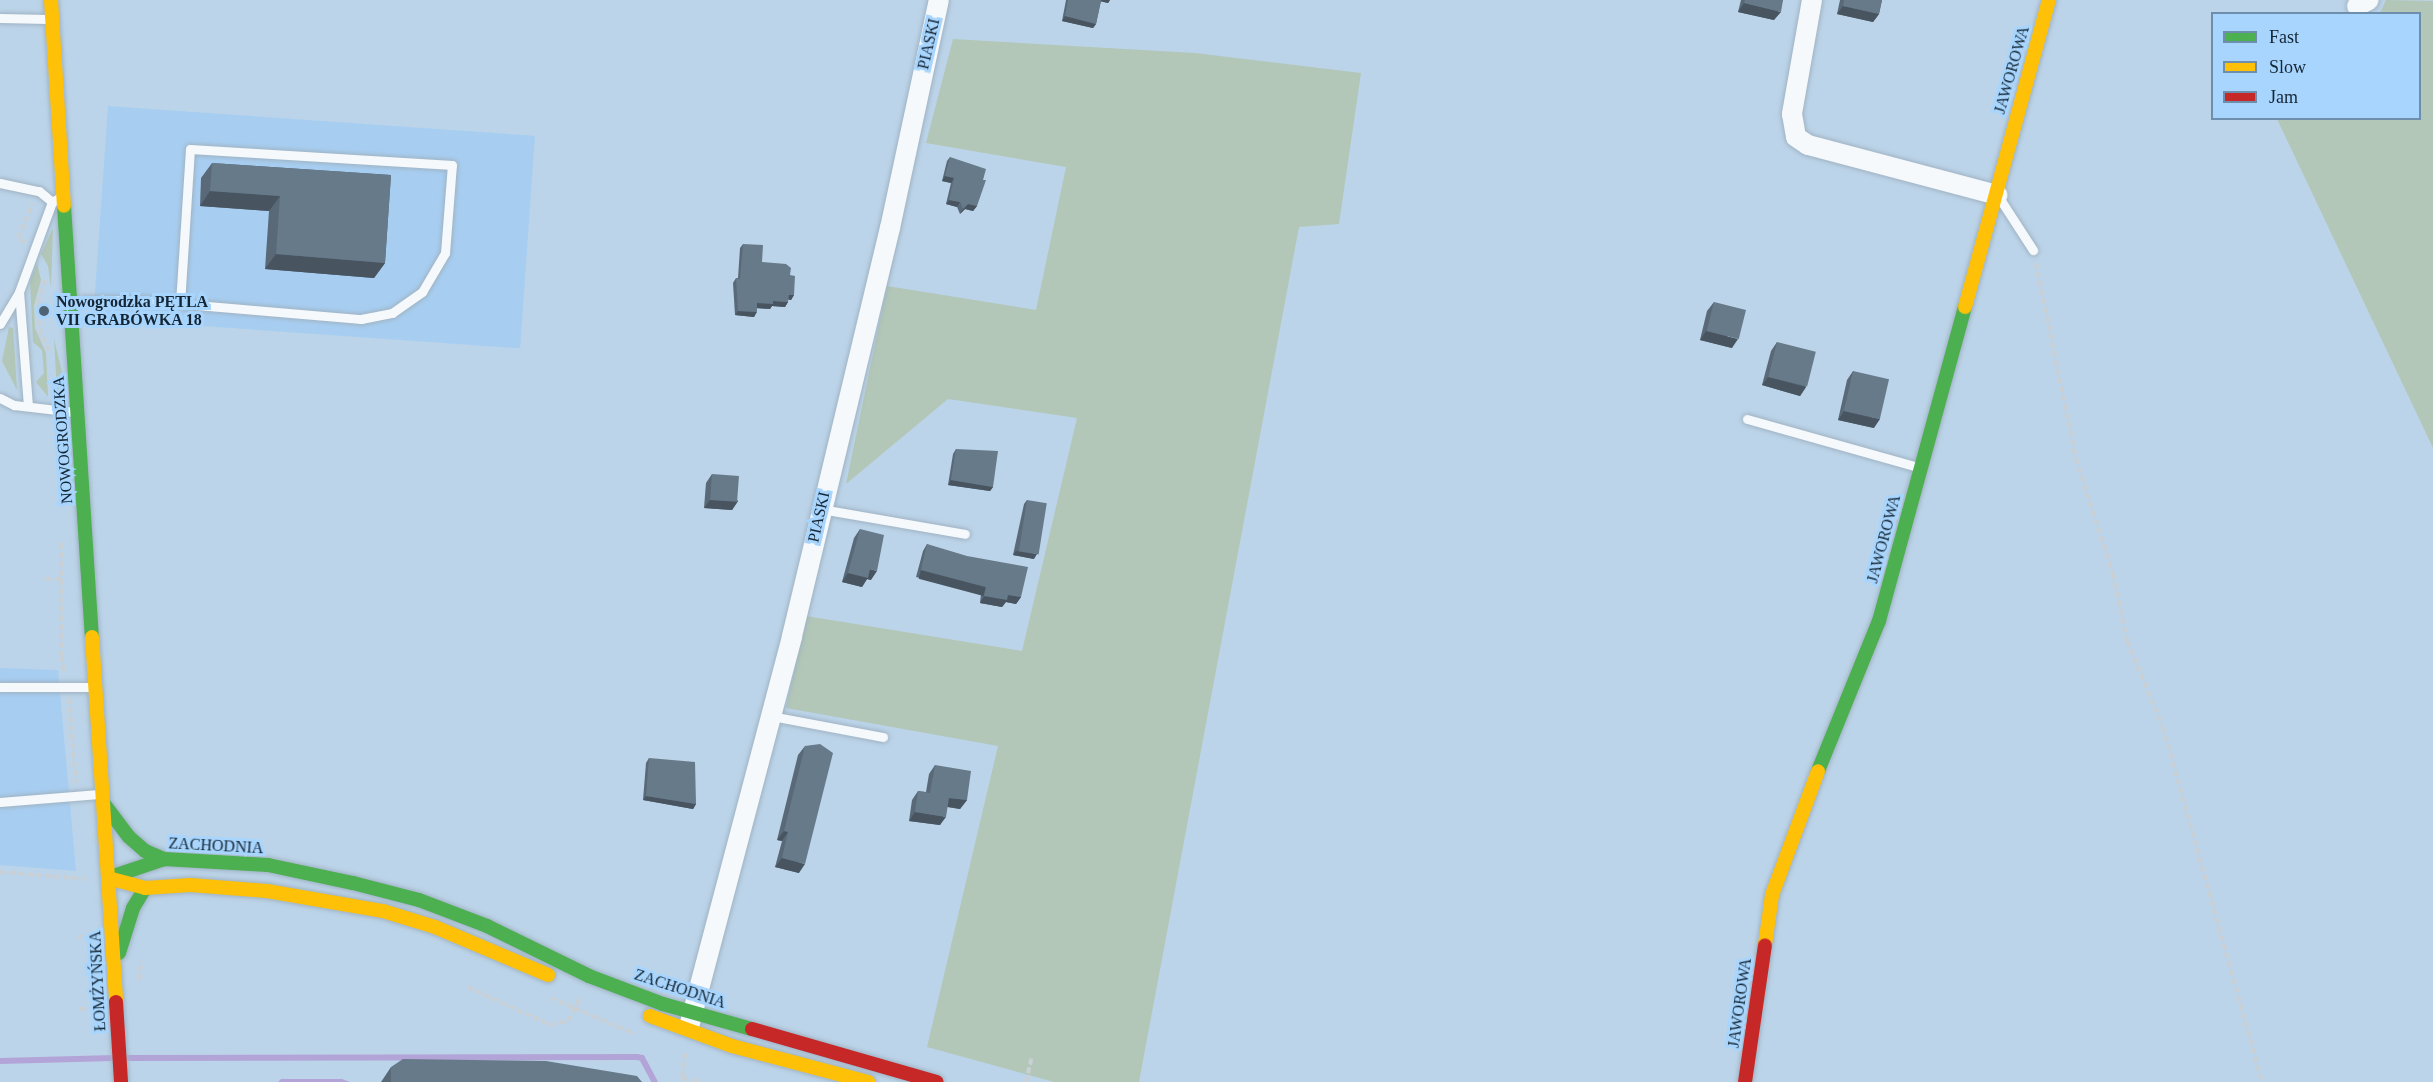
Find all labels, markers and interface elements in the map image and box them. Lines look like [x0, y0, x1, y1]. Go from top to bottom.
legend [2211, 12, 2421, 120]
street label: PIASKI [914, 17, 944, 71]
street label: JAWOROWA [1990, 24, 2034, 116]
text: Fast [2269, 27, 2299, 47]
text: Slow [2269, 57, 2306, 77]
text: Jam [2269, 87, 2298, 107]
place label: Nowogrodzka PĘTLA VII GRABÓWKA 18 [56, 292, 208, 330]
marker: Nowogrodzka PĘTLA VII GRABÓWKA 18 [37, 304, 51, 318]
street label: NOWOGRODZKA [49, 375, 77, 505]
street label: PIASKI [804, 490, 834, 544]
street label: JAWOROWA [1863, 493, 1905, 585]
street label: ZACHODNIA [168, 834, 264, 858]
street label: ŁOMŻYŃSKA [86, 930, 110, 1032]
street label: JAWOROWA [1724, 957, 1756, 1049]
street label: ZACHODNIA [632, 965, 728, 1013]

